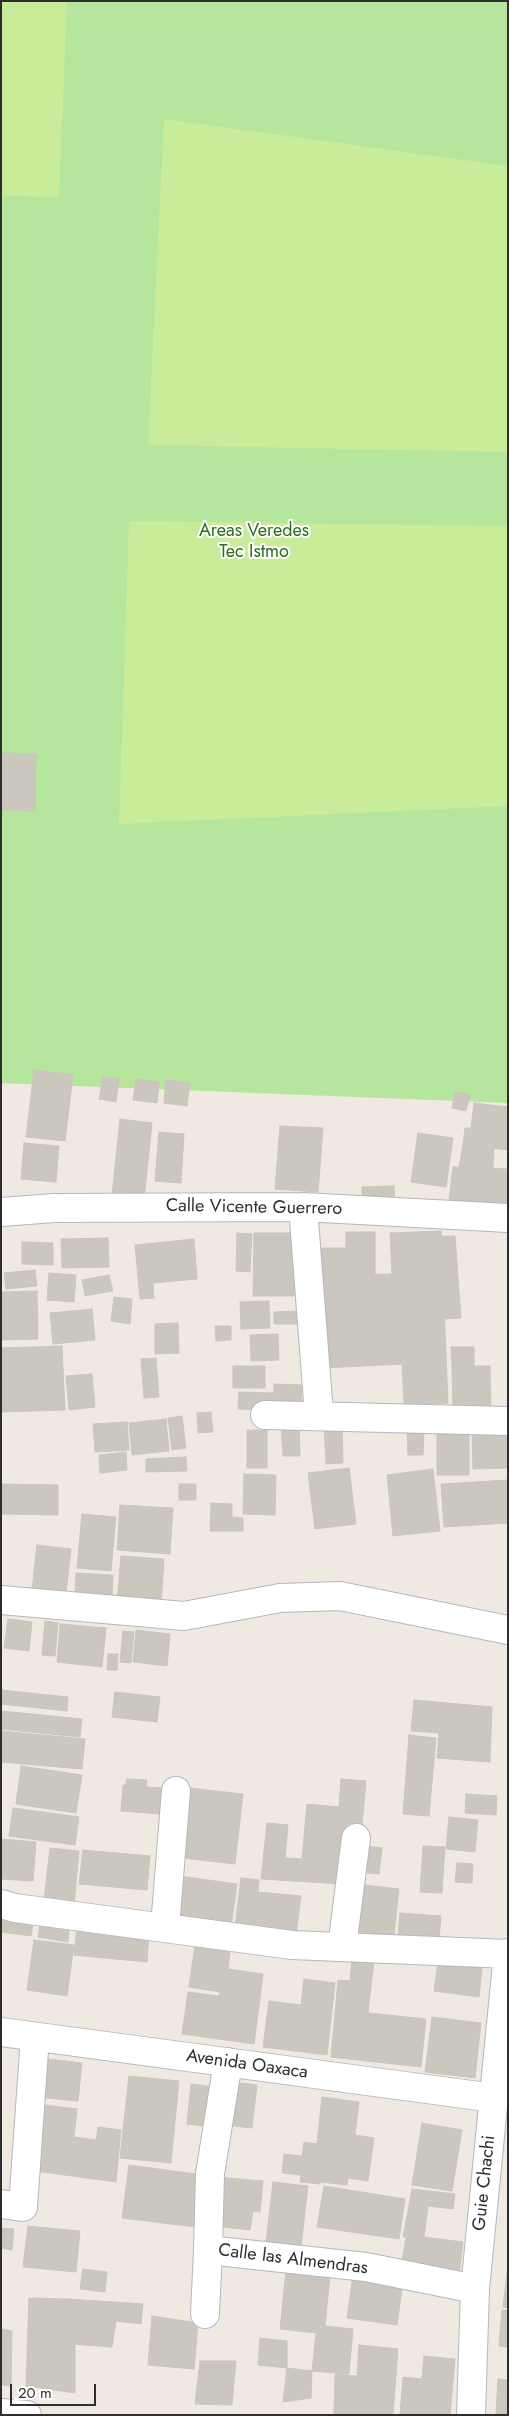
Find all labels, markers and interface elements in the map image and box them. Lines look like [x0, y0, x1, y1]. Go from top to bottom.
park label: Areas Veredes Tec Istmo [199, 521, 309, 564]
street label: Calle Vicente Guerrero [166, 1196, 342, 1220]
street label: Avenida Oaxaca [185, 2046, 309, 2084]
street label: Guie Chachi [469, 2134, 501, 2232]
street label: Calle las Almendras [217, 2240, 369, 2280]
scale bar [12, 2374, 99, 2406]
text: 20 m [18, 2382, 52, 2404]

